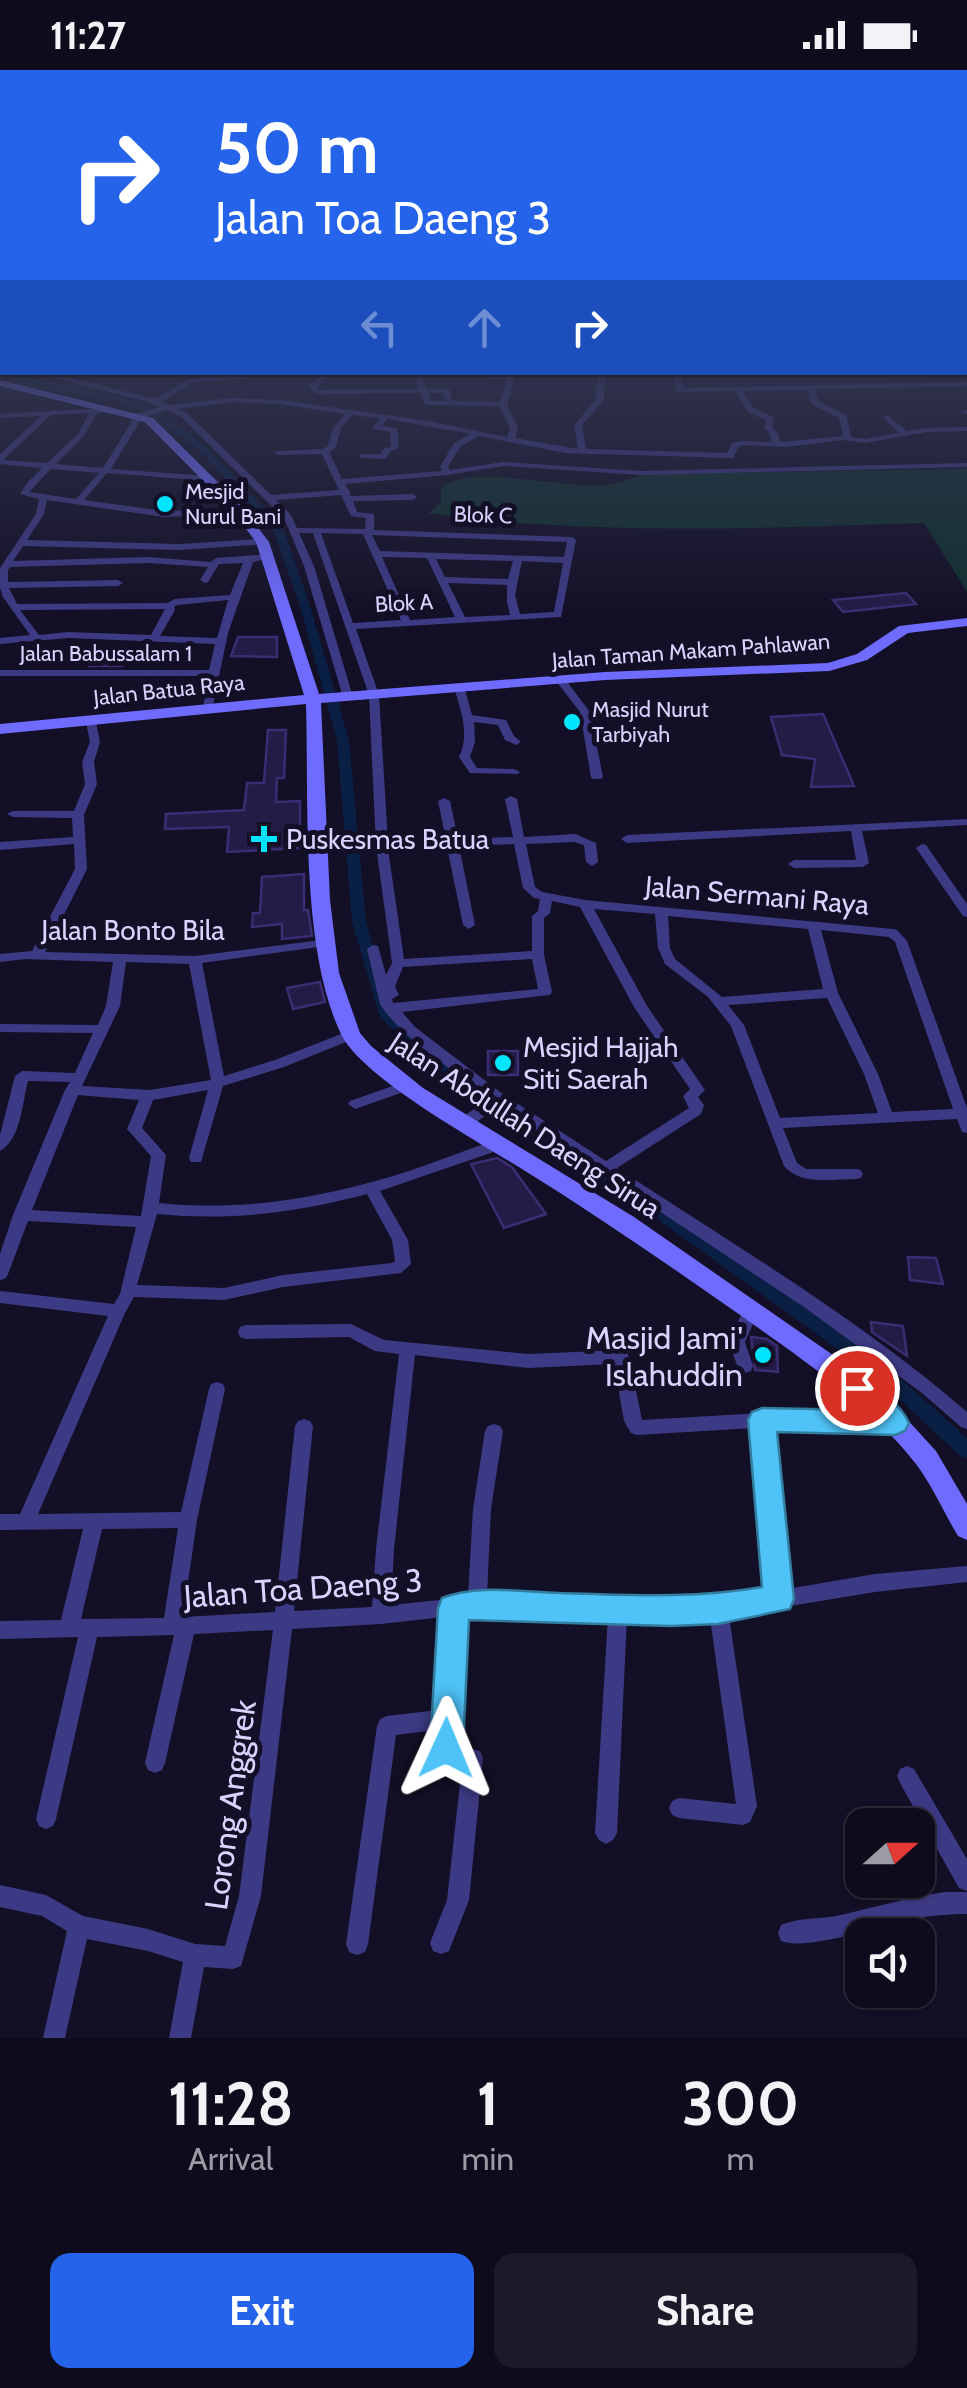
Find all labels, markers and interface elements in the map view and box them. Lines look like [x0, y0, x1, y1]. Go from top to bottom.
text: 11:27 [50, 12, 126, 59]
text: 50 m [215, 105, 379, 191]
icon: right [50, 110, 180, 240]
text: Jalan Toa Daeng 3 [215, 191, 551, 245]
icon: left [352, 300, 407, 355]
icon: ahead [457, 300, 512, 355]
icon: right [562, 300, 617, 355]
place label: Mesjid Nurul Bani [185, 478, 281, 530]
marker: Mesjid Nurul Bani [154, 493, 176, 515]
street label: Blok C [453, 500, 513, 530]
street label: Blok A [374, 588, 434, 618]
street label: Jalan Taman Makam Pahlawan [550, 628, 831, 674]
street label: Jalan Babussalam 1 [19, 640, 192, 667]
street label: Jalan Batua Raya [91, 669, 246, 711]
place label: Masjid Nurut Tarbiyah [592, 696, 709, 748]
marker: Masjid Nurut Tarbiyah [561, 711, 583, 733]
place label: Puskesmas Batua [286, 822, 490, 856]
marker: Puskesmas Batua [251, 826, 277, 852]
street label: Jalan Sermani Raya [643, 868, 871, 922]
street label: Jalan Bonto Bila [40, 913, 225, 947]
street label: Jalan Abdullah Daeng Sirua [382, 1024, 667, 1226]
place label: Mesjid Hajjah Siti Saerah [523, 1030, 678, 1096]
marker: Mesjid Hajjah Siti Saerah [492, 1052, 514, 1074]
place label: Masjid Jami' Islahuddin [586, 1318, 743, 1394]
marker: Masjid Jami' Islahuddin [752, 1344, 774, 1366]
pin [815, 1346, 900, 1431]
icon: arrive [830, 1361, 885, 1416]
street label: Jalan Toa Daeng 3 [181, 1560, 424, 1616]
position arrow [394, 1696, 498, 1800]
street label: Lorong Anggrek [196, 1697, 264, 1912]
north arrow [845, 1808, 935, 1898]
map controls [845, 1808, 935, 2008]
button: sound [845, 1918, 935, 2008]
text: 11:28 [168, 2067, 293, 2140]
text: 1 [477, 2067, 499, 2140]
text: 300 [682, 2067, 799, 2140]
text: Arrival [188, 2139, 273, 2178]
text: min [461, 2139, 514, 2178]
text: m [727, 2139, 755, 2178]
button: Exit [50, 2253, 474, 2368]
button: Share [494, 2253, 917, 2368]

